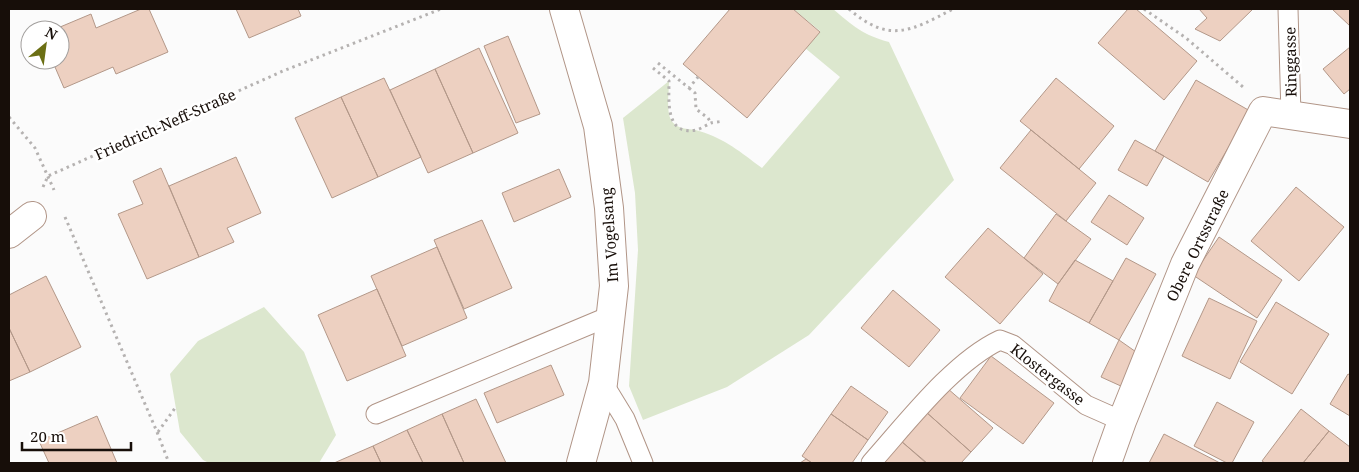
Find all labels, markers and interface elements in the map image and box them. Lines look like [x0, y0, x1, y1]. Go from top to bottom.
north arrow [20, 20, 70, 70]
text: N [42, 22, 61, 44]
street label: Ringgasse [1279, 27, 1301, 97]
street label: Friedrich-Neff-Straße [91, 84, 239, 164]
street label: Obere Ortsstraße [1161, 186, 1233, 304]
street label: Im Vogelsang [596, 187, 622, 283]
street label: Klostergasse [1007, 339, 1089, 409]
scale bar [22, 420, 131, 452]
text: 20 m [30, 426, 65, 446]

